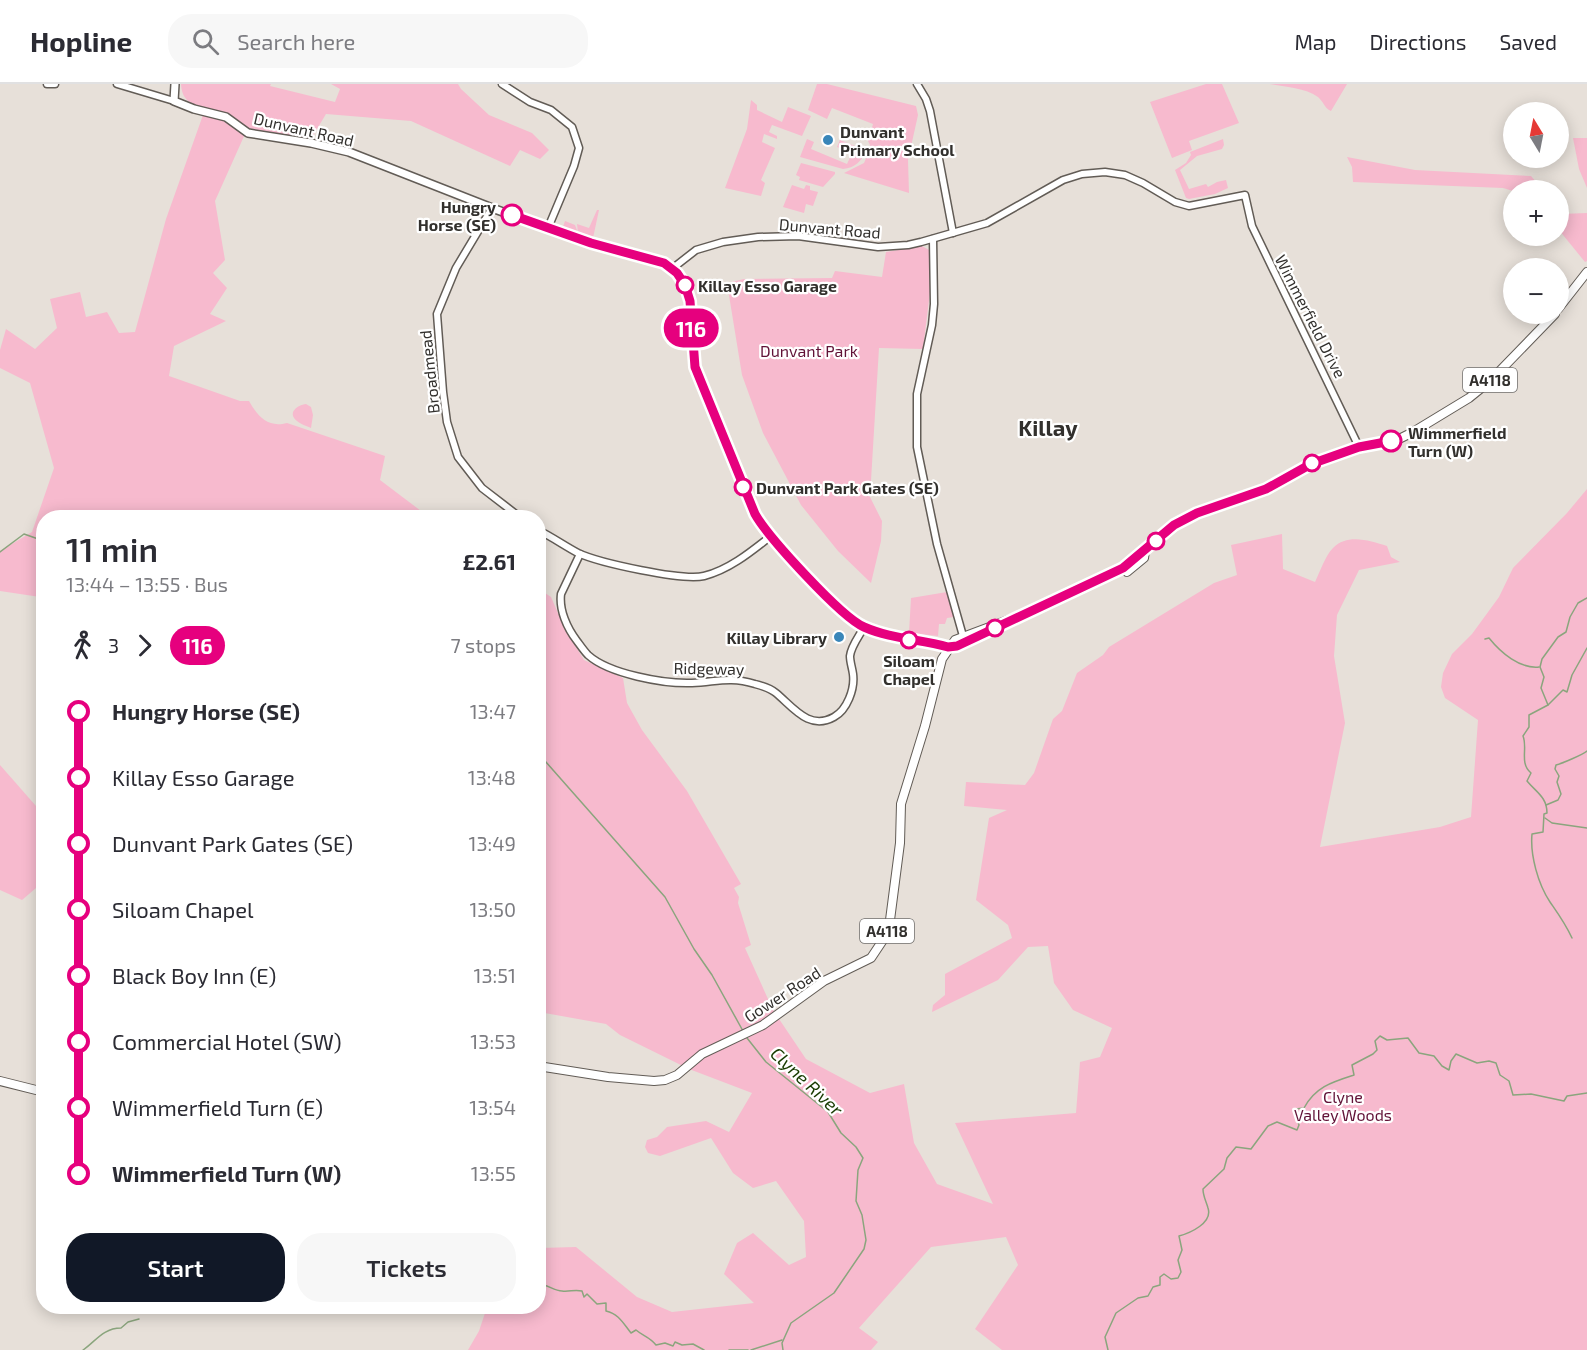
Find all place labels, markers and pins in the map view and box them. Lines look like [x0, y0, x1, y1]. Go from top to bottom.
place label: Dunvant Primary School [840, 122, 955, 160]
marker: Dunvant Primary School [821, 133, 835, 147]
place label: Hungry Horse (SE) [418, 197, 496, 234]
marker: Hungry Horse (SE) [501, 204, 523, 226]
marker: Killay Esso Garage [676, 276, 694, 294]
place label: Killay Esso Garage [698, 276, 837, 296]
place label: Wimmerfield Turn (W) [1408, 423, 1507, 460]
marker: Wimmerfield Turn (W) [1380, 430, 1402, 452]
unlabelled marker [1303, 454, 1321, 472]
marker: Dunvant Park Gates (SE) [734, 478, 752, 496]
place label: Dunvant Park Gates (SE) [756, 478, 939, 497]
unlabelled marker [1147, 532, 1165, 550]
unlabelled marker [986, 619, 1004, 637]
place label: Killay Library [726, 628, 827, 648]
marker: Killay Library [832, 630, 846, 644]
marker: Siloam Chapel [900, 631, 918, 649]
place label: Siloam Chapel [883, 651, 936, 688]

